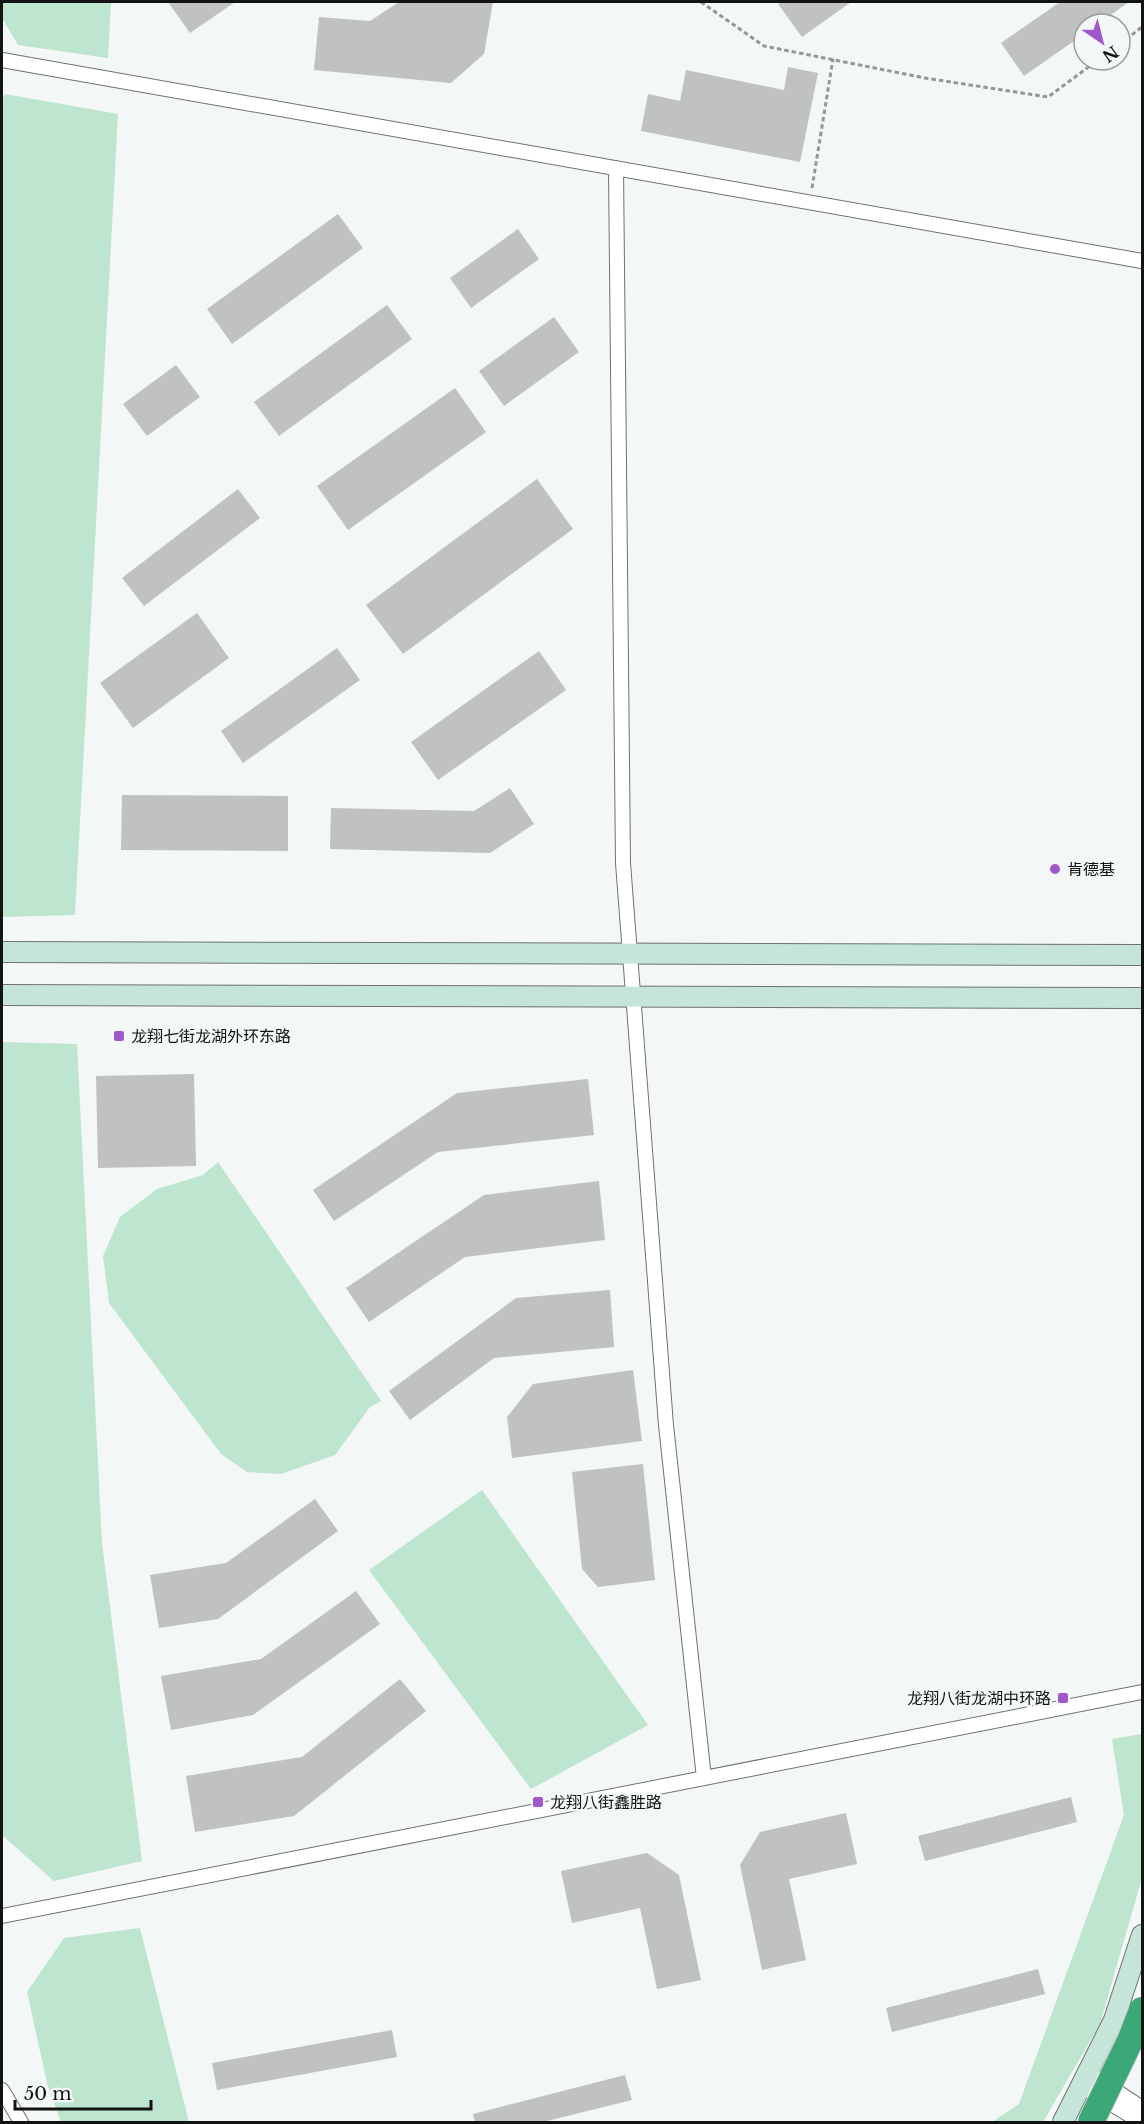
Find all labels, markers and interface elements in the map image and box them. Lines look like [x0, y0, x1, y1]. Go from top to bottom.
north arrow [1072, 12, 1132, 72]
text: N [1099, 42, 1123, 67]
place label: 肯德基 [1067, 859, 1115, 879]
marker: 肯德基 [1048, 862, 1062, 876]
place label: 龙翔七街龙湖外环东路 [131, 1026, 291, 1046]
marker: 龙翔七街龙湖外环东路 [112, 1029, 126, 1043]
place label: 龙翔八街龙湖中环路 [907, 1688, 1051, 1708]
marker: 龙翔八街龙湖中环路 [1056, 1691, 1070, 1705]
place label: 龙翔八街鑫胜路 [550, 1792, 662, 1812]
marker: 龙翔八街鑫胜路 [531, 1795, 545, 1809]
scale bar [15, 2073, 152, 2111]
text: 50 m [24, 2083, 72, 2105]

